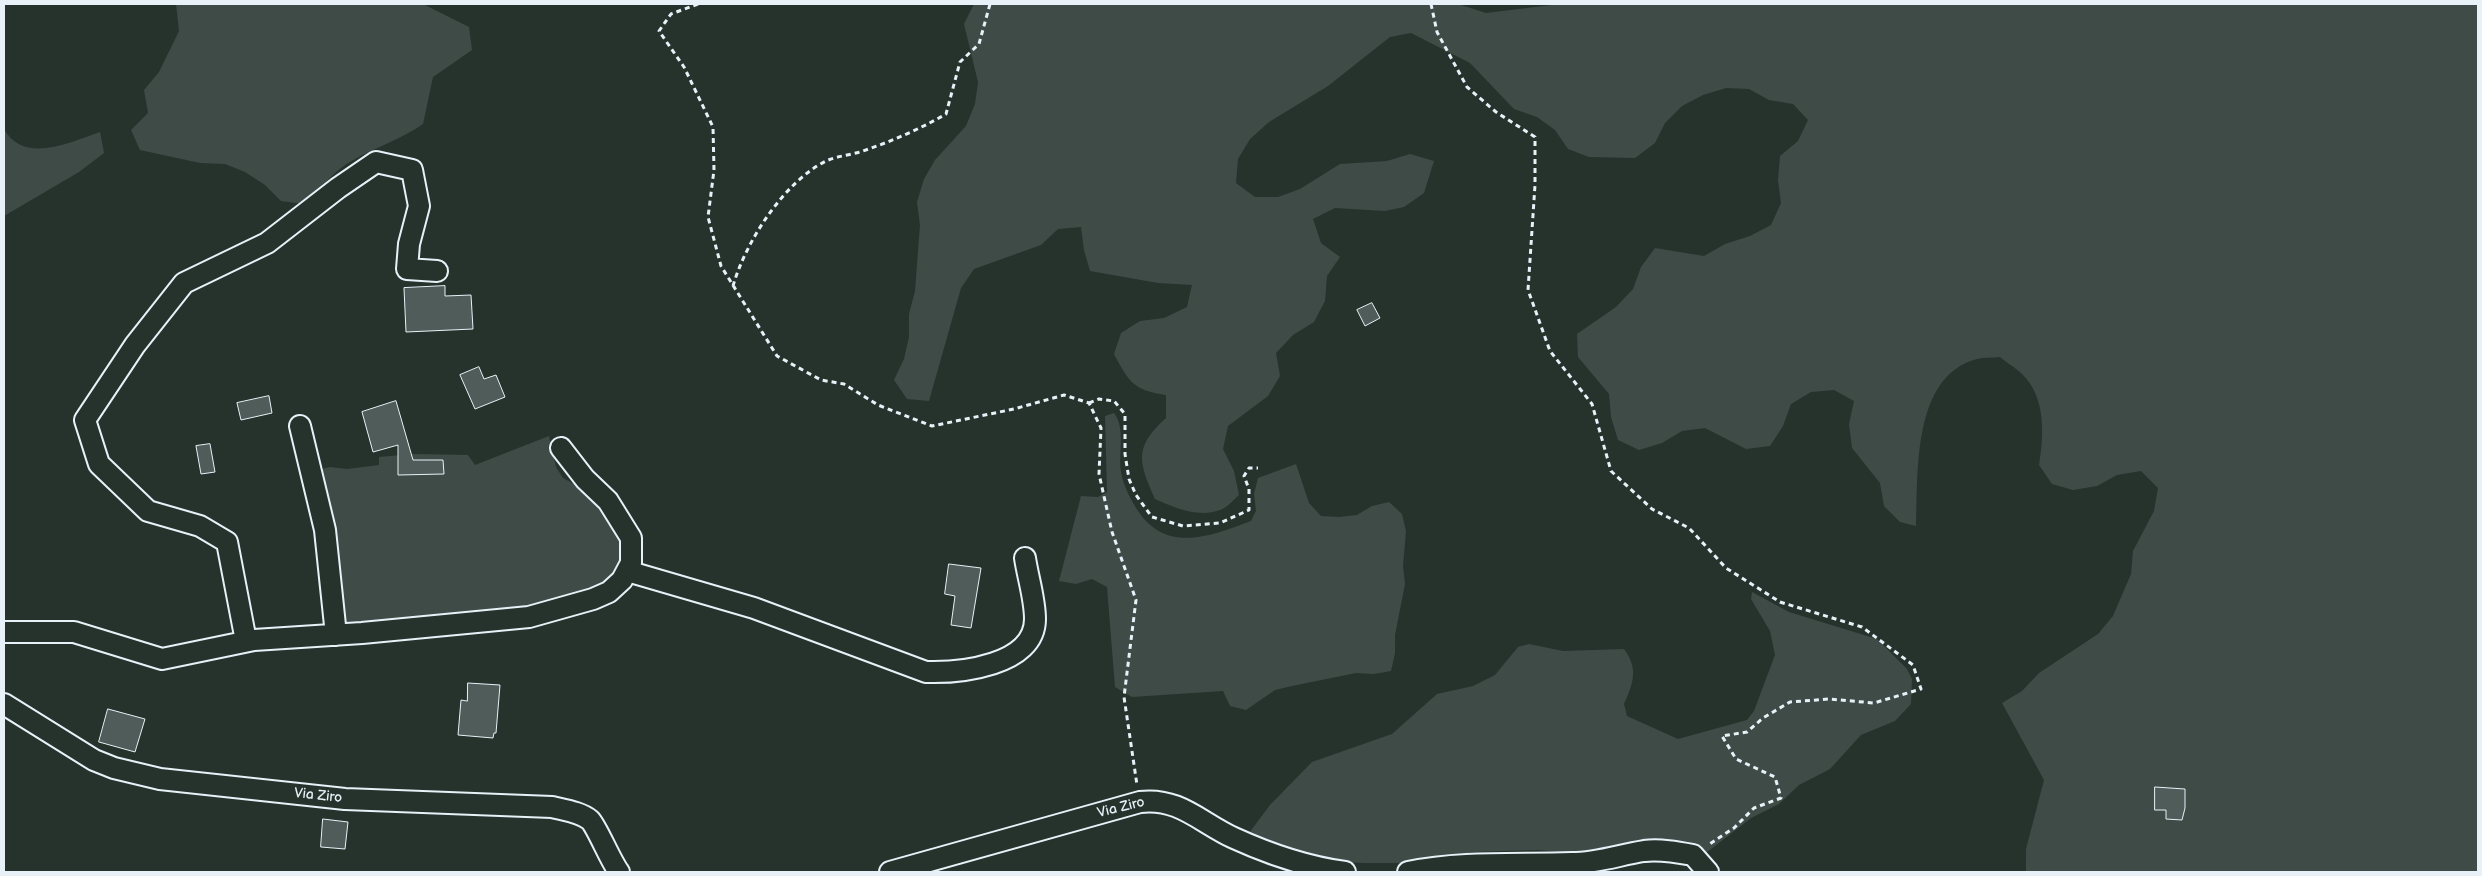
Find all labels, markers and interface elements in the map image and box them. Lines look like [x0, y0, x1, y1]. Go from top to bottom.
street label: Via Ziro [293, 785, 343, 807]
street label: Via Ziro [1096, 794, 1146, 822]

